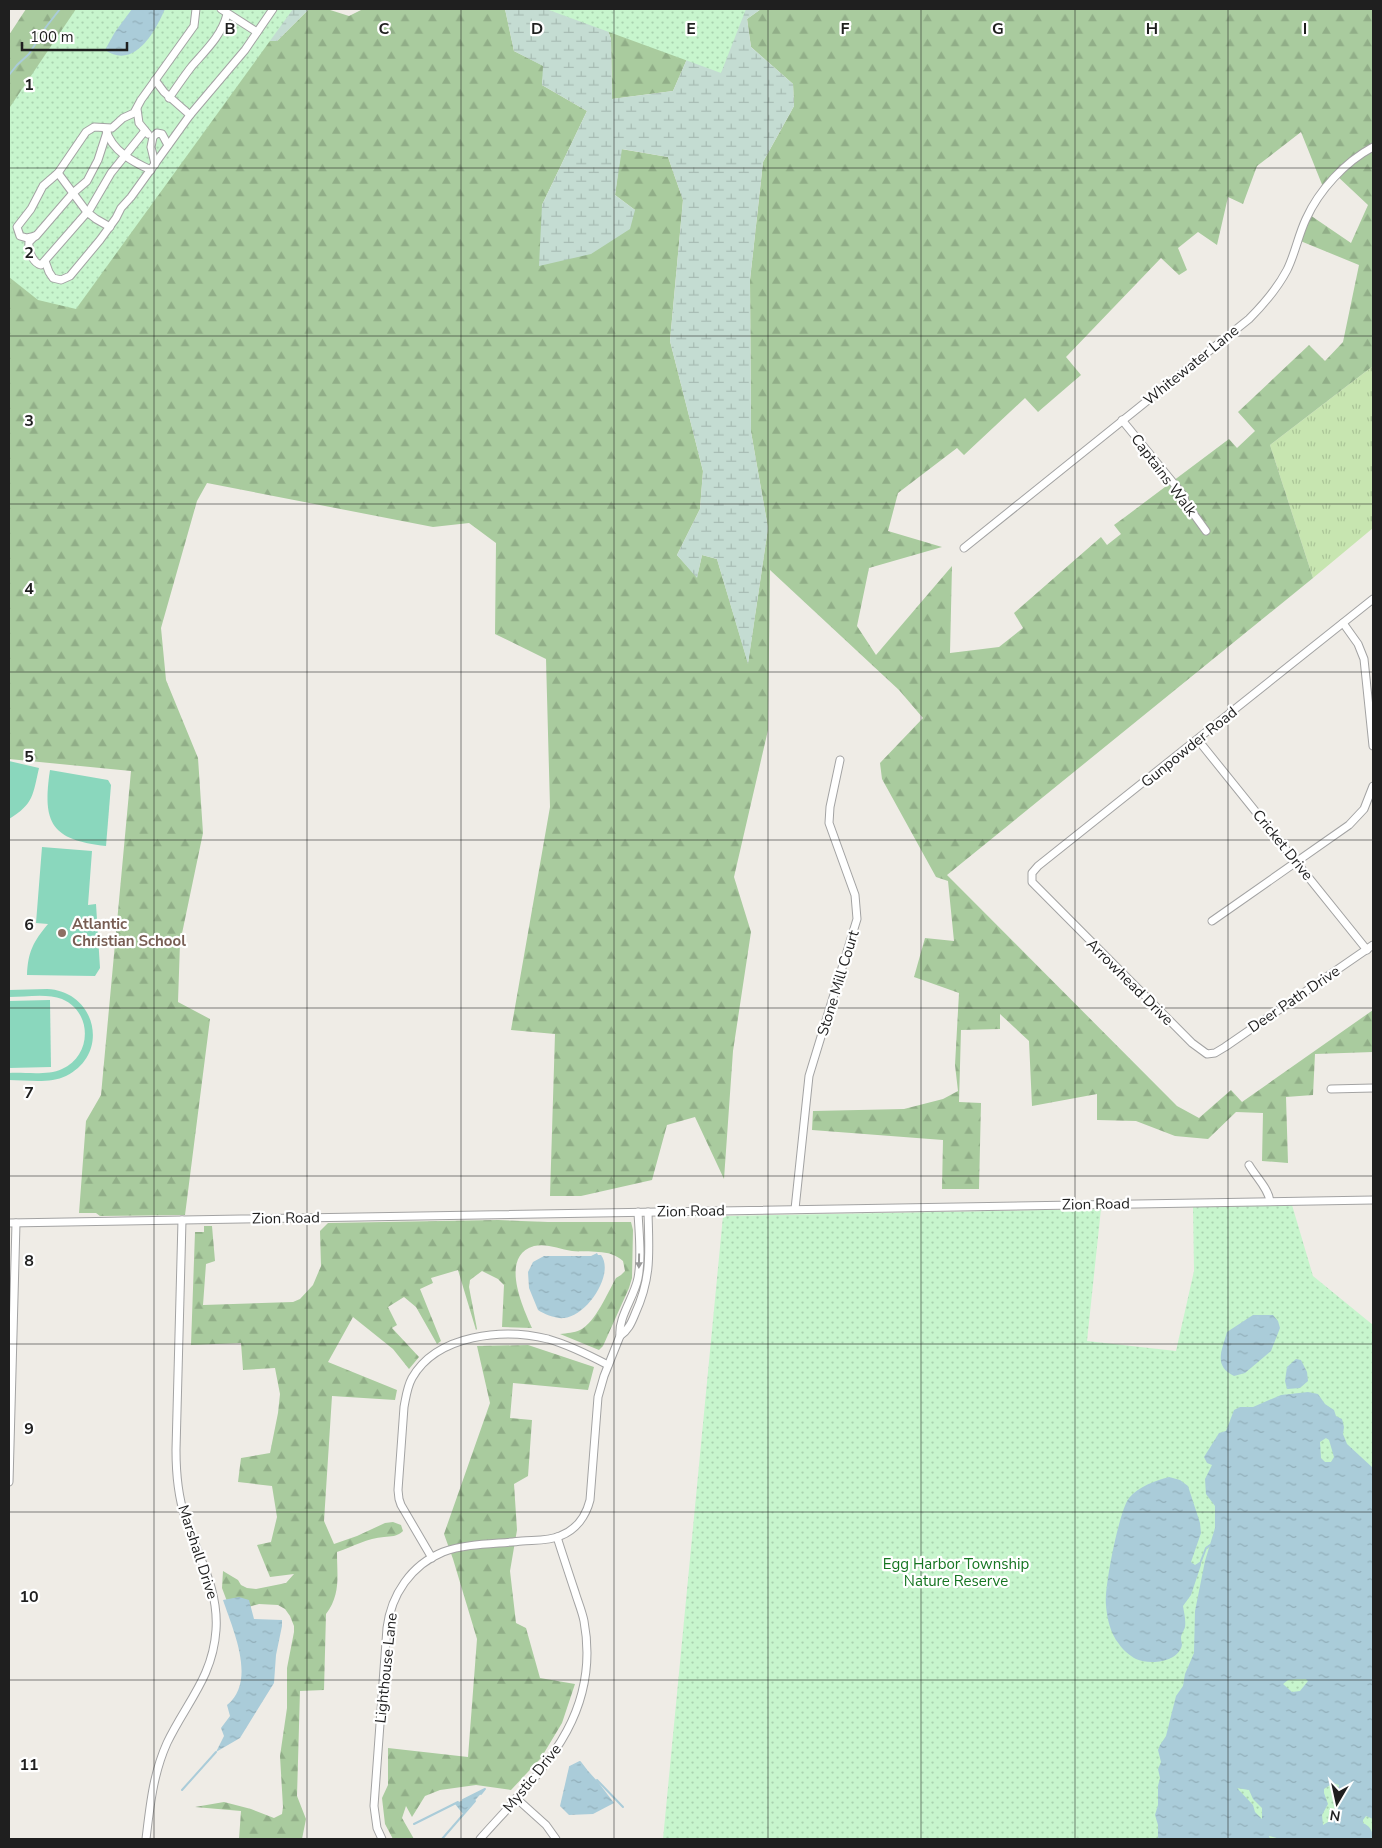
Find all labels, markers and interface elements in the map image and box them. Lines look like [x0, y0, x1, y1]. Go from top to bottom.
text: B [224, 18, 236, 40]
text: C [379, 18, 390, 40]
text: D [531, 18, 543, 40]
text: E [686, 18, 696, 40]
text: F [841, 18, 850, 40]
text: G [992, 18, 1004, 40]
text: H [1146, 18, 1158, 40]
text: I [1303, 18, 1307, 40]
scale bar [22, 20, 128, 52]
text: 100 m [30, 27, 74, 47]
text: 1 [24, 74, 34, 96]
text: 2 [24, 242, 34, 264]
street label: Whitewater Lane [1139, 320, 1243, 410]
text: 3 [24, 410, 34, 432]
street label: Captains Walk [1126, 430, 1202, 521]
text: 4 [24, 578, 34, 600]
street label: Gunpowder Road [1137, 702, 1241, 792]
text: 5 [24, 746, 34, 768]
street label: Cricket Drive [1248, 805, 1318, 885]
text: 6 [24, 914, 34, 936]
place label: Atlantic Christian School [72, 914, 186, 951]
marker: Atlantic Christian School [56, 927, 68, 939]
street label: Stone Mill Court [812, 927, 864, 1038]
street label: Arrowhead Drive [1082, 934, 1178, 1030]
street label: Deer Path Drive [1244, 961, 1344, 1037]
text: 7 [24, 1082, 34, 1104]
street label: Zion Road [1062, 1193, 1130, 1215]
street label: Zion Road [657, 1200, 725, 1222]
street label: Zion Road [252, 1207, 320, 1229]
text: 8 [24, 1250, 34, 1272]
one-way arrow [635, 1253, 643, 1269]
text: 9 [24, 1418, 34, 1440]
street label: Marshall Drive [173, 1502, 223, 1602]
park label: Egg Harbor Township Nature Reserve [883, 1554, 1029, 1591]
text: 10 [19, 1586, 39, 1608]
street label: Lighthouse Lane [370, 1612, 402, 1724]
street label: Mystic Drive [498, 1740, 566, 1816]
text: 11 [19, 1754, 39, 1776]
north arrow [1312, 1778, 1362, 1828]
text: N [1328, 1805, 1342, 1826]

